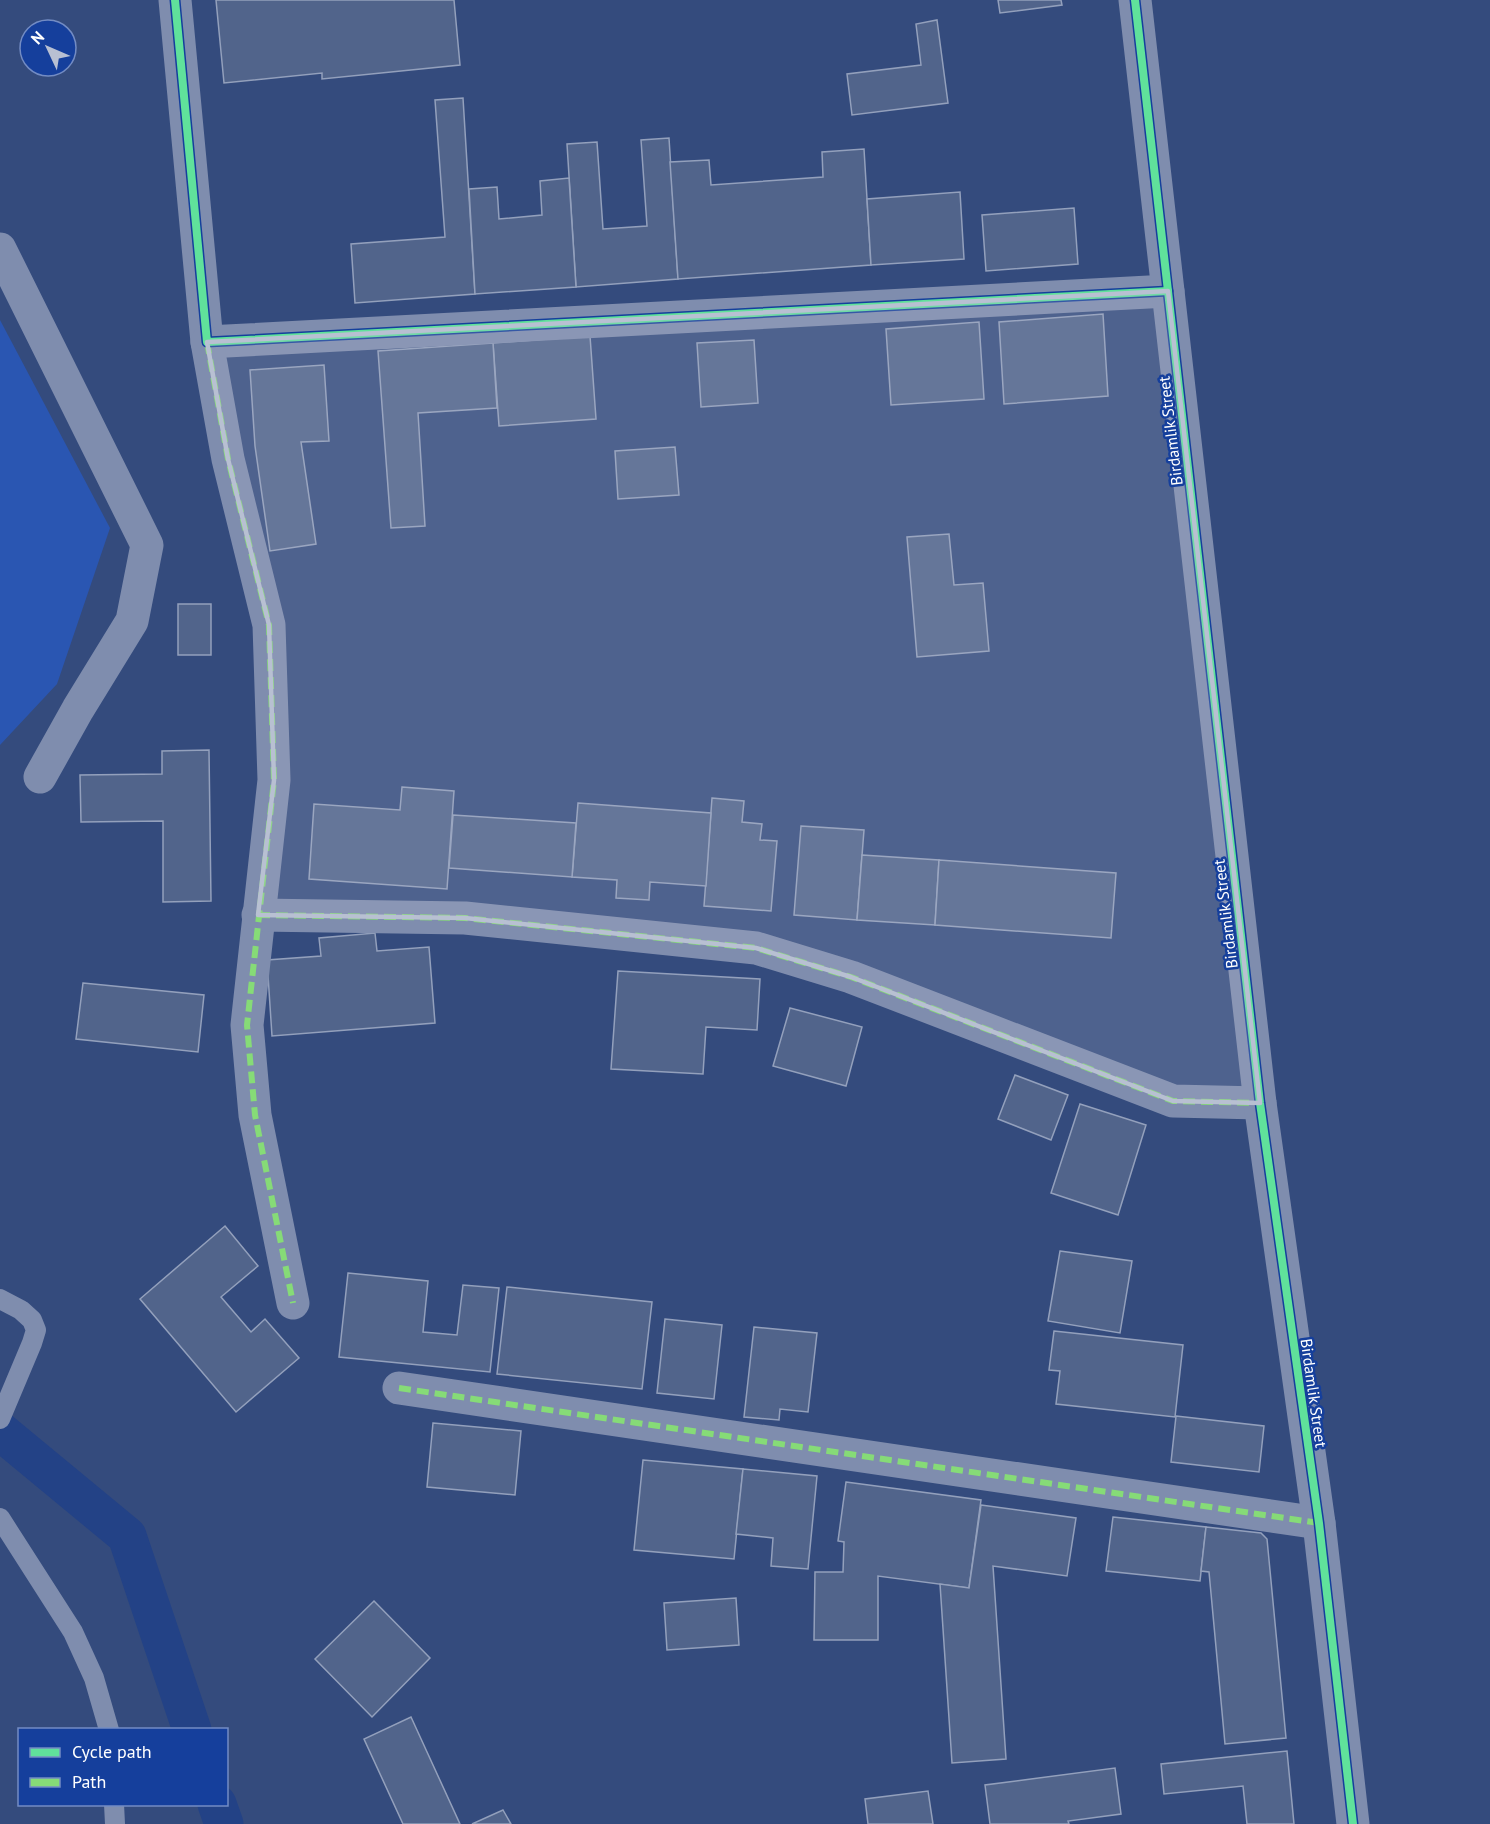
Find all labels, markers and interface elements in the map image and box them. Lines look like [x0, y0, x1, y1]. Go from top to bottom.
north arrow [18, 18, 78, 78]
text: N [26, 27, 48, 48]
street label: Birdamlik Street [1153, 375, 1187, 487]
street label: Birdamlik Street [1208, 858, 1242, 970]
street label: Birdamlik Street [1296, 1337, 1332, 1449]
legend [18, 1728, 228, 1806]
text: Cycle path [72, 1740, 152, 1763]
text: Path [72, 1770, 106, 1793]

